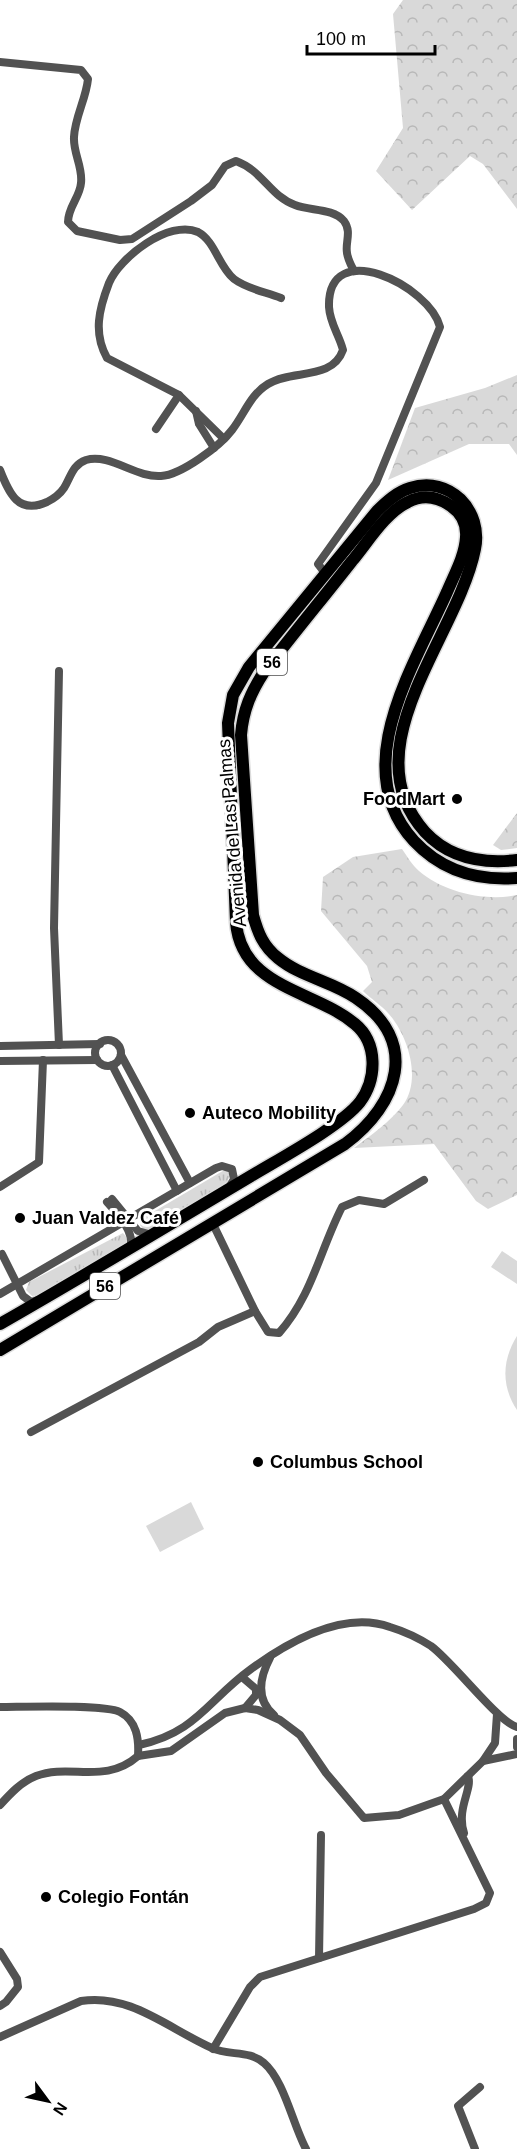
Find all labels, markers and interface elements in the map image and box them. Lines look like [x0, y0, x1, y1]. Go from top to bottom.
scale bar [307, 18, 434, 56]
text: 100 m [316, 29, 366, 49]
road number: 56 [257, 649, 287, 675]
street label: Avenida de Las Palmas [214, 738, 250, 928]
place label: FoodMart [363, 789, 445, 809]
marker: FoodMart [450, 792, 464, 806]
place label: Auteco Mobility [202, 1103, 336, 1123]
marker: Auteco Mobility [183, 1106, 197, 1120]
place label: Juan Valdez Café [32, 1208, 179, 1228]
marker: Juan Valdez Café [13, 1211, 27, 1225]
road number: 56 [90, 1273, 120, 1299]
place label: Columbus School [270, 1452, 423, 1472]
marker: Columbus School [251, 1455, 265, 1469]
place label: Colegio Fontán [58, 1887, 189, 1907]
marker: Colegio Fontán [39, 1890, 53, 1904]
north arrow [18, 2071, 78, 2131]
text: N [50, 2099, 70, 2118]

